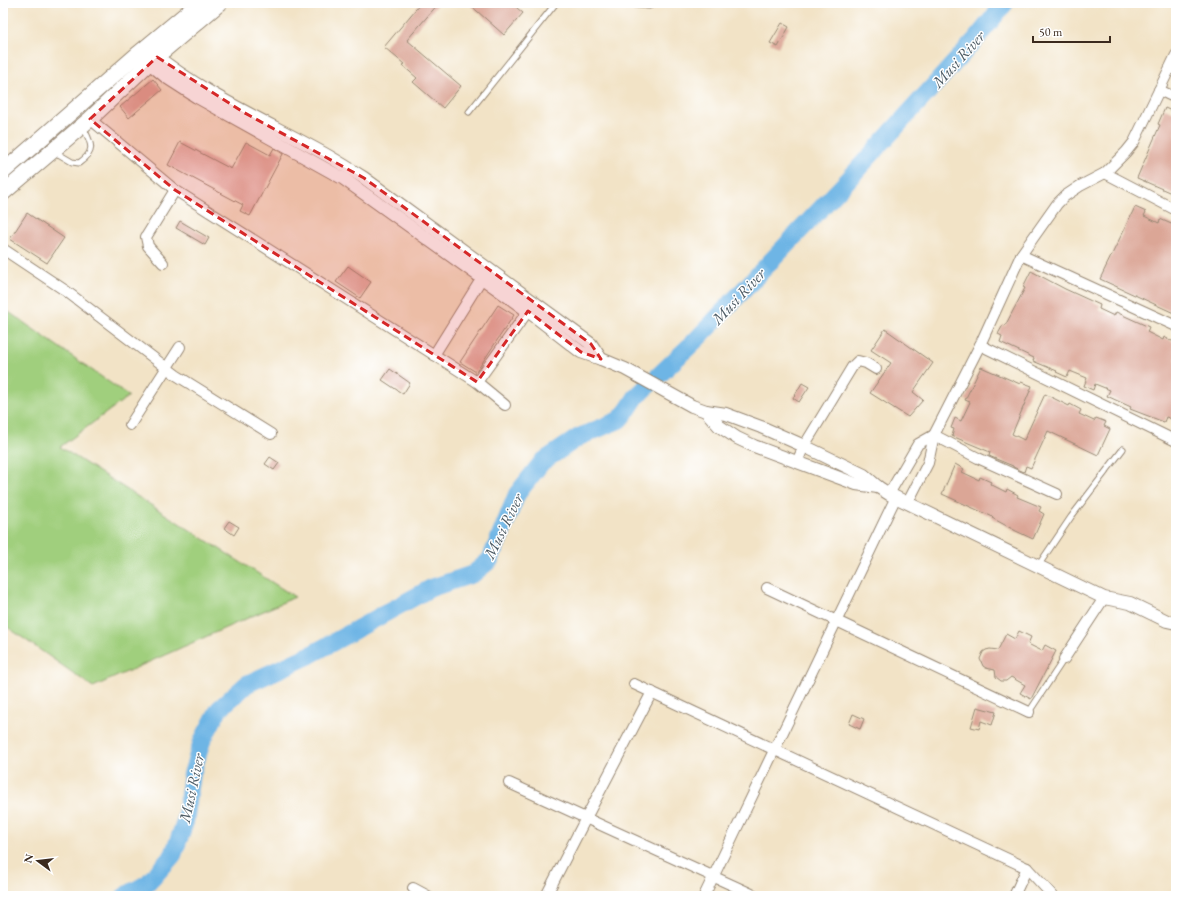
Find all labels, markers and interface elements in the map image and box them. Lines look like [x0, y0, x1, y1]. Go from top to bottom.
scale bar [1033, 18, 1110, 44]
text: 50 m [1039, 24, 1063, 40]
water label: Musi River [926, 26, 990, 93]
water label: Musi River [706, 263, 771, 330]
water label: Musi River [478, 489, 529, 563]
water label: Musi River [174, 751, 209, 826]
north arrow [18, 841, 58, 881]
text: N [20, 852, 36, 865]

